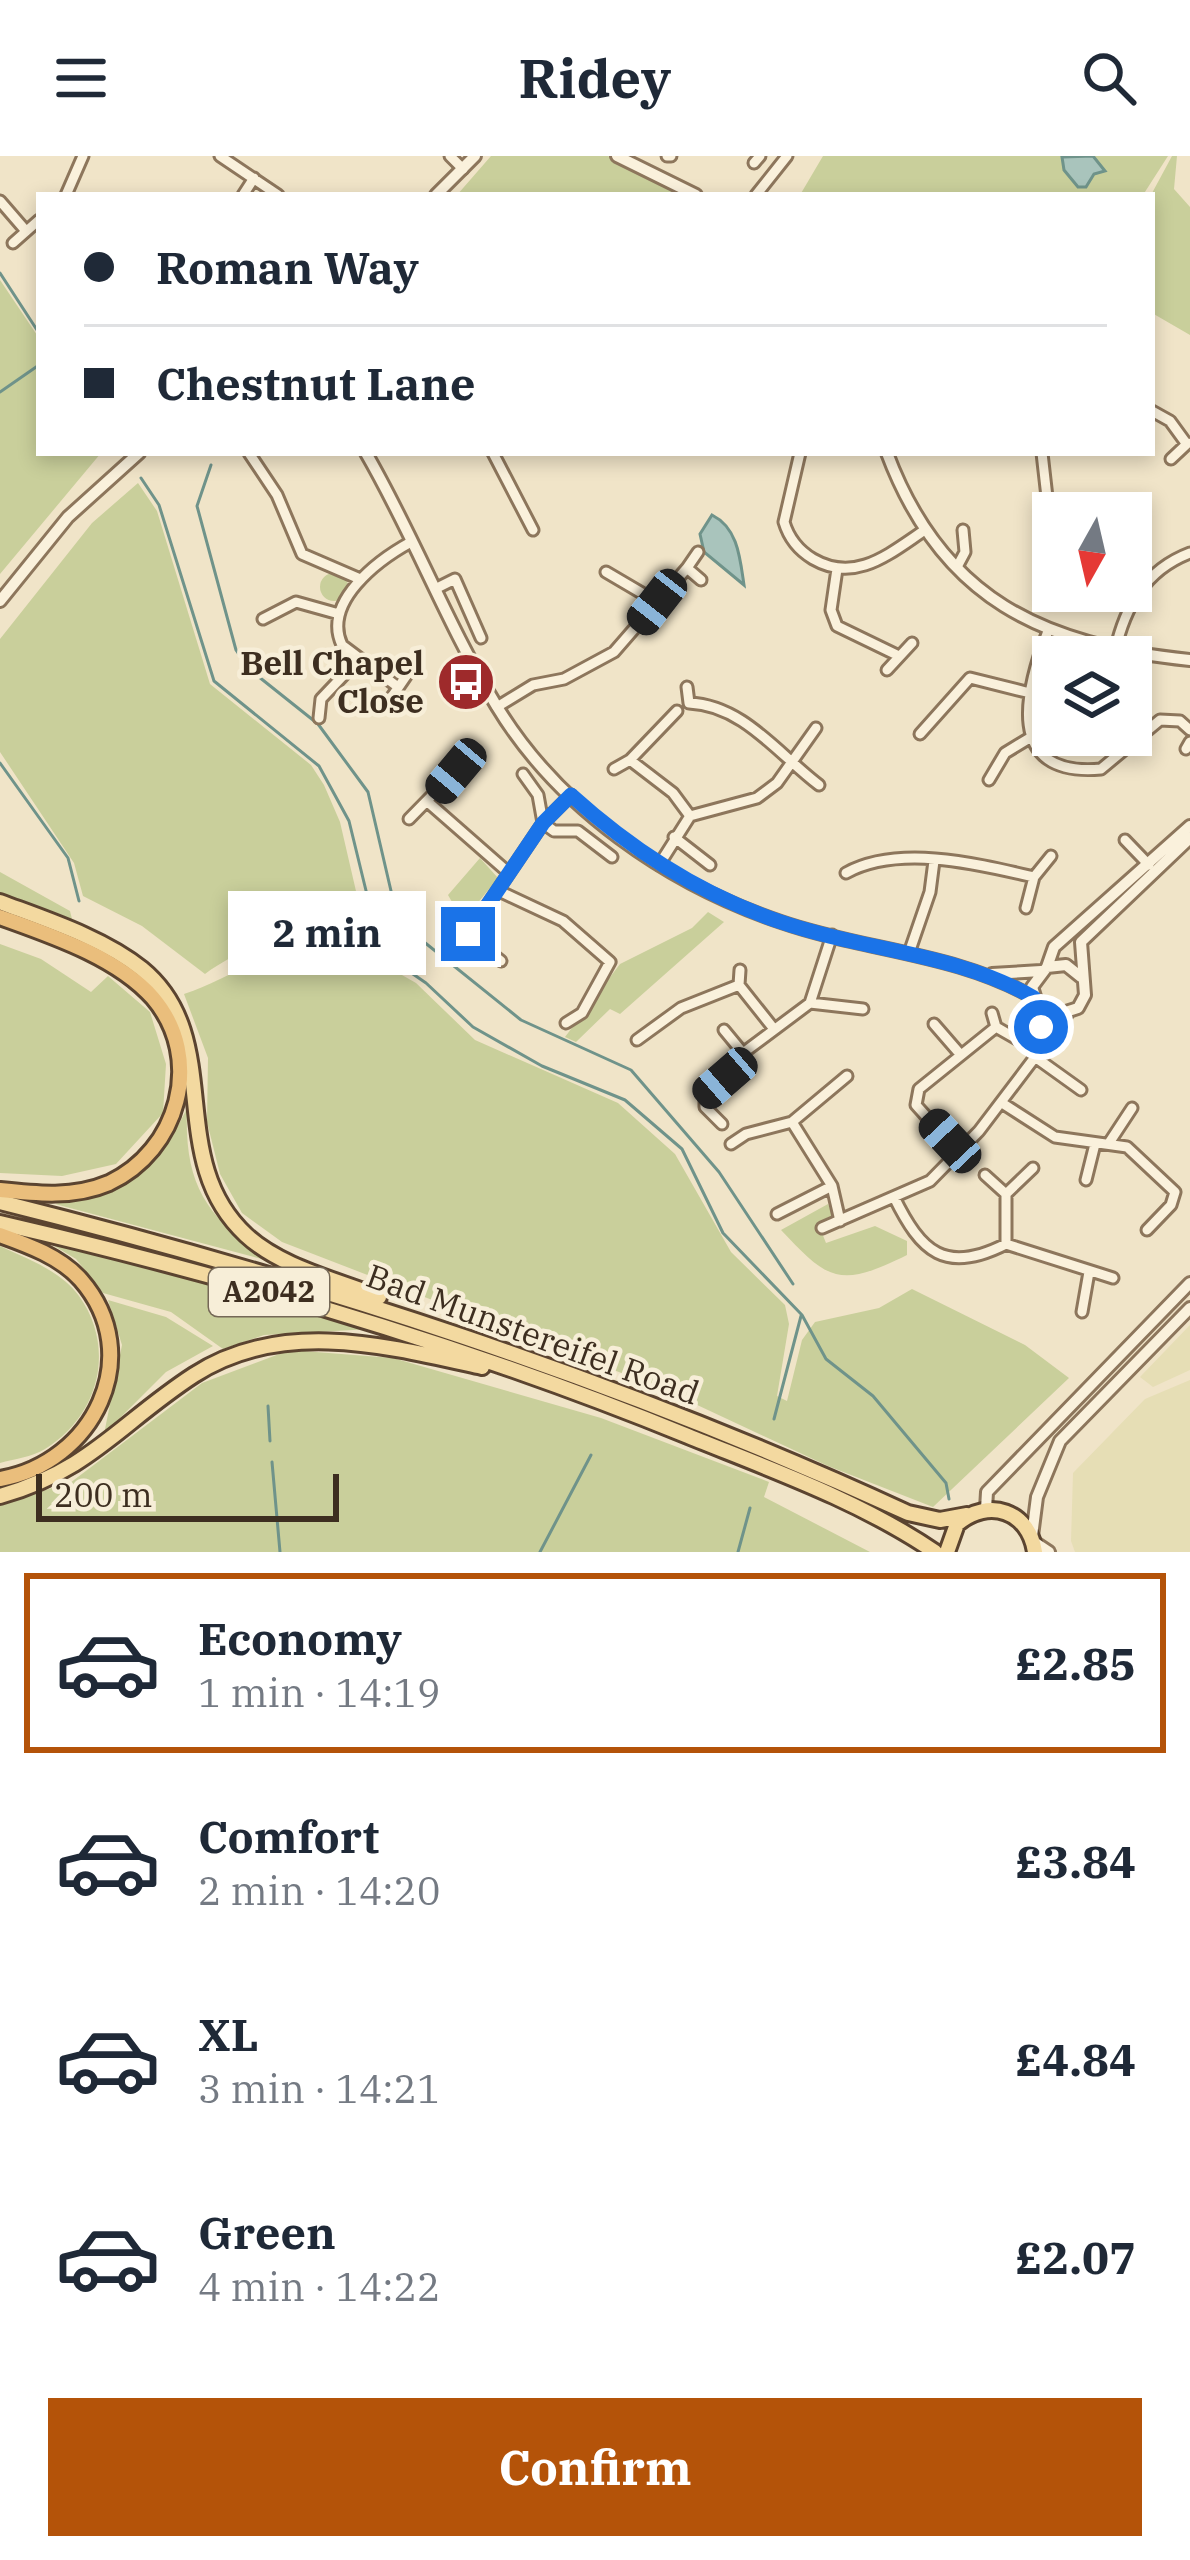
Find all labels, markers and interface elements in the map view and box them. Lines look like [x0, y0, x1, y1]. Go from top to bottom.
text: Ridey [519, 43, 671, 113]
icon: menu [48, 45, 114, 111]
icon: search [1076, 45, 1142, 111]
text: Roman Way [156, 238, 419, 296]
text: Chestnut Lane [156, 354, 475, 412]
north arrow [1032, 492, 1152, 612]
map controls [1032, 492, 1152, 756]
car [621, 563, 693, 641]
button: layers [1032, 636, 1152, 756]
place label: Bell Chapel Close [240, 641, 424, 722]
bus stop icon: Bell Chapel Close [435, 651, 497, 713]
car [419, 732, 493, 810]
callout: 2 min [228, 892, 426, 976]
text: 2 min [272, 907, 382, 958]
route end [441, 907, 495, 961]
route start [1014, 1000, 1068, 1054]
car [686, 1041, 764, 1115]
car [912, 1102, 988, 1180]
street label: Bad Munstereifel Road [361, 1253, 705, 1414]
road number: A2042 [209, 1268, 329, 1316]
scale bar [36, 1468, 339, 1521]
text: 200 m [54, 1473, 153, 1516]
icon: car [54, 1609, 162, 1717]
text: Economy [198, 1609, 402, 1667]
text: £2.85 [1016, 1634, 1136, 1692]
text: 1 min · 14:19 [198, 1667, 440, 1718]
icon: car [54, 1807, 162, 1915]
text: Comfort [198, 1807, 379, 1865]
text: £3.84 [1016, 1832, 1136, 1890]
text: 2 min · 14:20 [198, 1865, 440, 1916]
icon: car [54, 2005, 162, 2113]
text: XL [198, 2005, 259, 2063]
text: £4.84 [1016, 2030, 1136, 2088]
text: 3 min · 14:21 [198, 2063, 440, 2114]
icon: car [54, 2203, 162, 2311]
text: Green [198, 2203, 336, 2261]
text: £2.07 [1016, 2228, 1136, 2286]
text: 4 min · 14:22 [198, 2261, 440, 2312]
button: Confirm [48, 2398, 1142, 2536]

